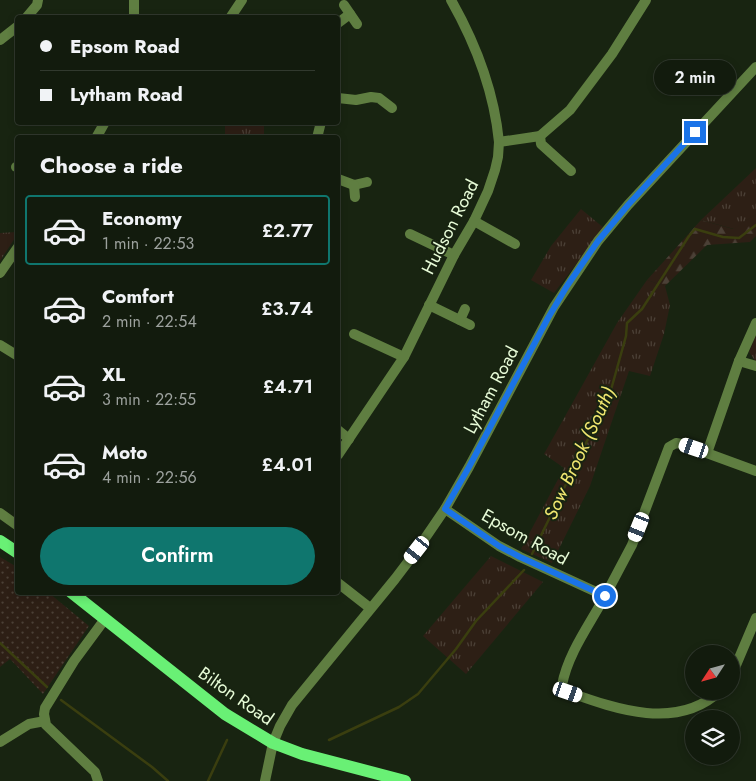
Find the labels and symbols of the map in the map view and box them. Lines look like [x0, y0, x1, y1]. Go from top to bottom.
callout: 2 min [654, 59, 736, 94]
route end [684, 121, 706, 143]
street label: Hudson Road [415, 175, 485, 279]
street label: Lytham Road [457, 342, 525, 438]
water label: Sow Brook (South) [537, 382, 622, 524]
car [677, 436, 710, 460]
street label: Epsom Road [477, 502, 573, 572]
car [626, 510, 651, 544]
car [401, 534, 432, 566]
route start [594, 585, 616, 607]
north arrow [685, 645, 740, 700]
street label: Bilton Road [193, 660, 279, 732]
car [551, 680, 584, 704]

